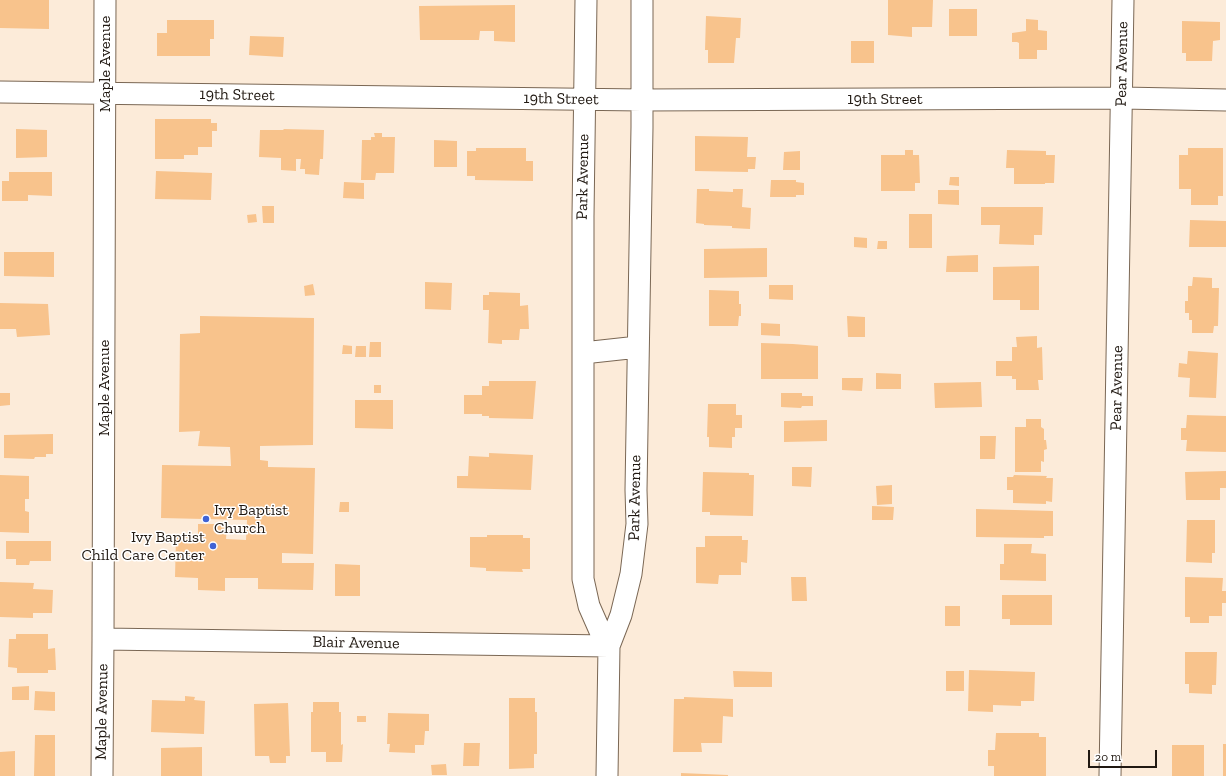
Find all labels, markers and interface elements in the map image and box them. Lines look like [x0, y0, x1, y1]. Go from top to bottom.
street label: Maple Avenue [95, 16, 115, 112]
street label: Pear Avenue [1112, 21, 1132, 107]
street label: 19th Street [199, 85, 275, 105]
street label: 19th Street [523, 89, 599, 109]
street label: 19th Street [847, 89, 923, 109]
street label: Park Avenue [573, 134, 593, 220]
street label: Maple Avenue [94, 340, 114, 436]
street label: Pear Avenue [1107, 345, 1127, 431]
street label: Park Avenue [625, 455, 645, 541]
place label: Ivy Baptist Church [214, 500, 288, 538]
marker: Ivy Baptist Church [201, 514, 211, 524]
place label: Ivy Baptist Child Care Center [81, 527, 205, 565]
marker: Ivy Baptist Child Care Center [208, 541, 218, 551]
street label: Blair Avenue [312, 633, 400, 653]
street label: Maple Avenue [92, 664, 112, 760]
scale bar [1090, 742, 1159, 768]
text: 20 m [1095, 750, 1121, 764]

